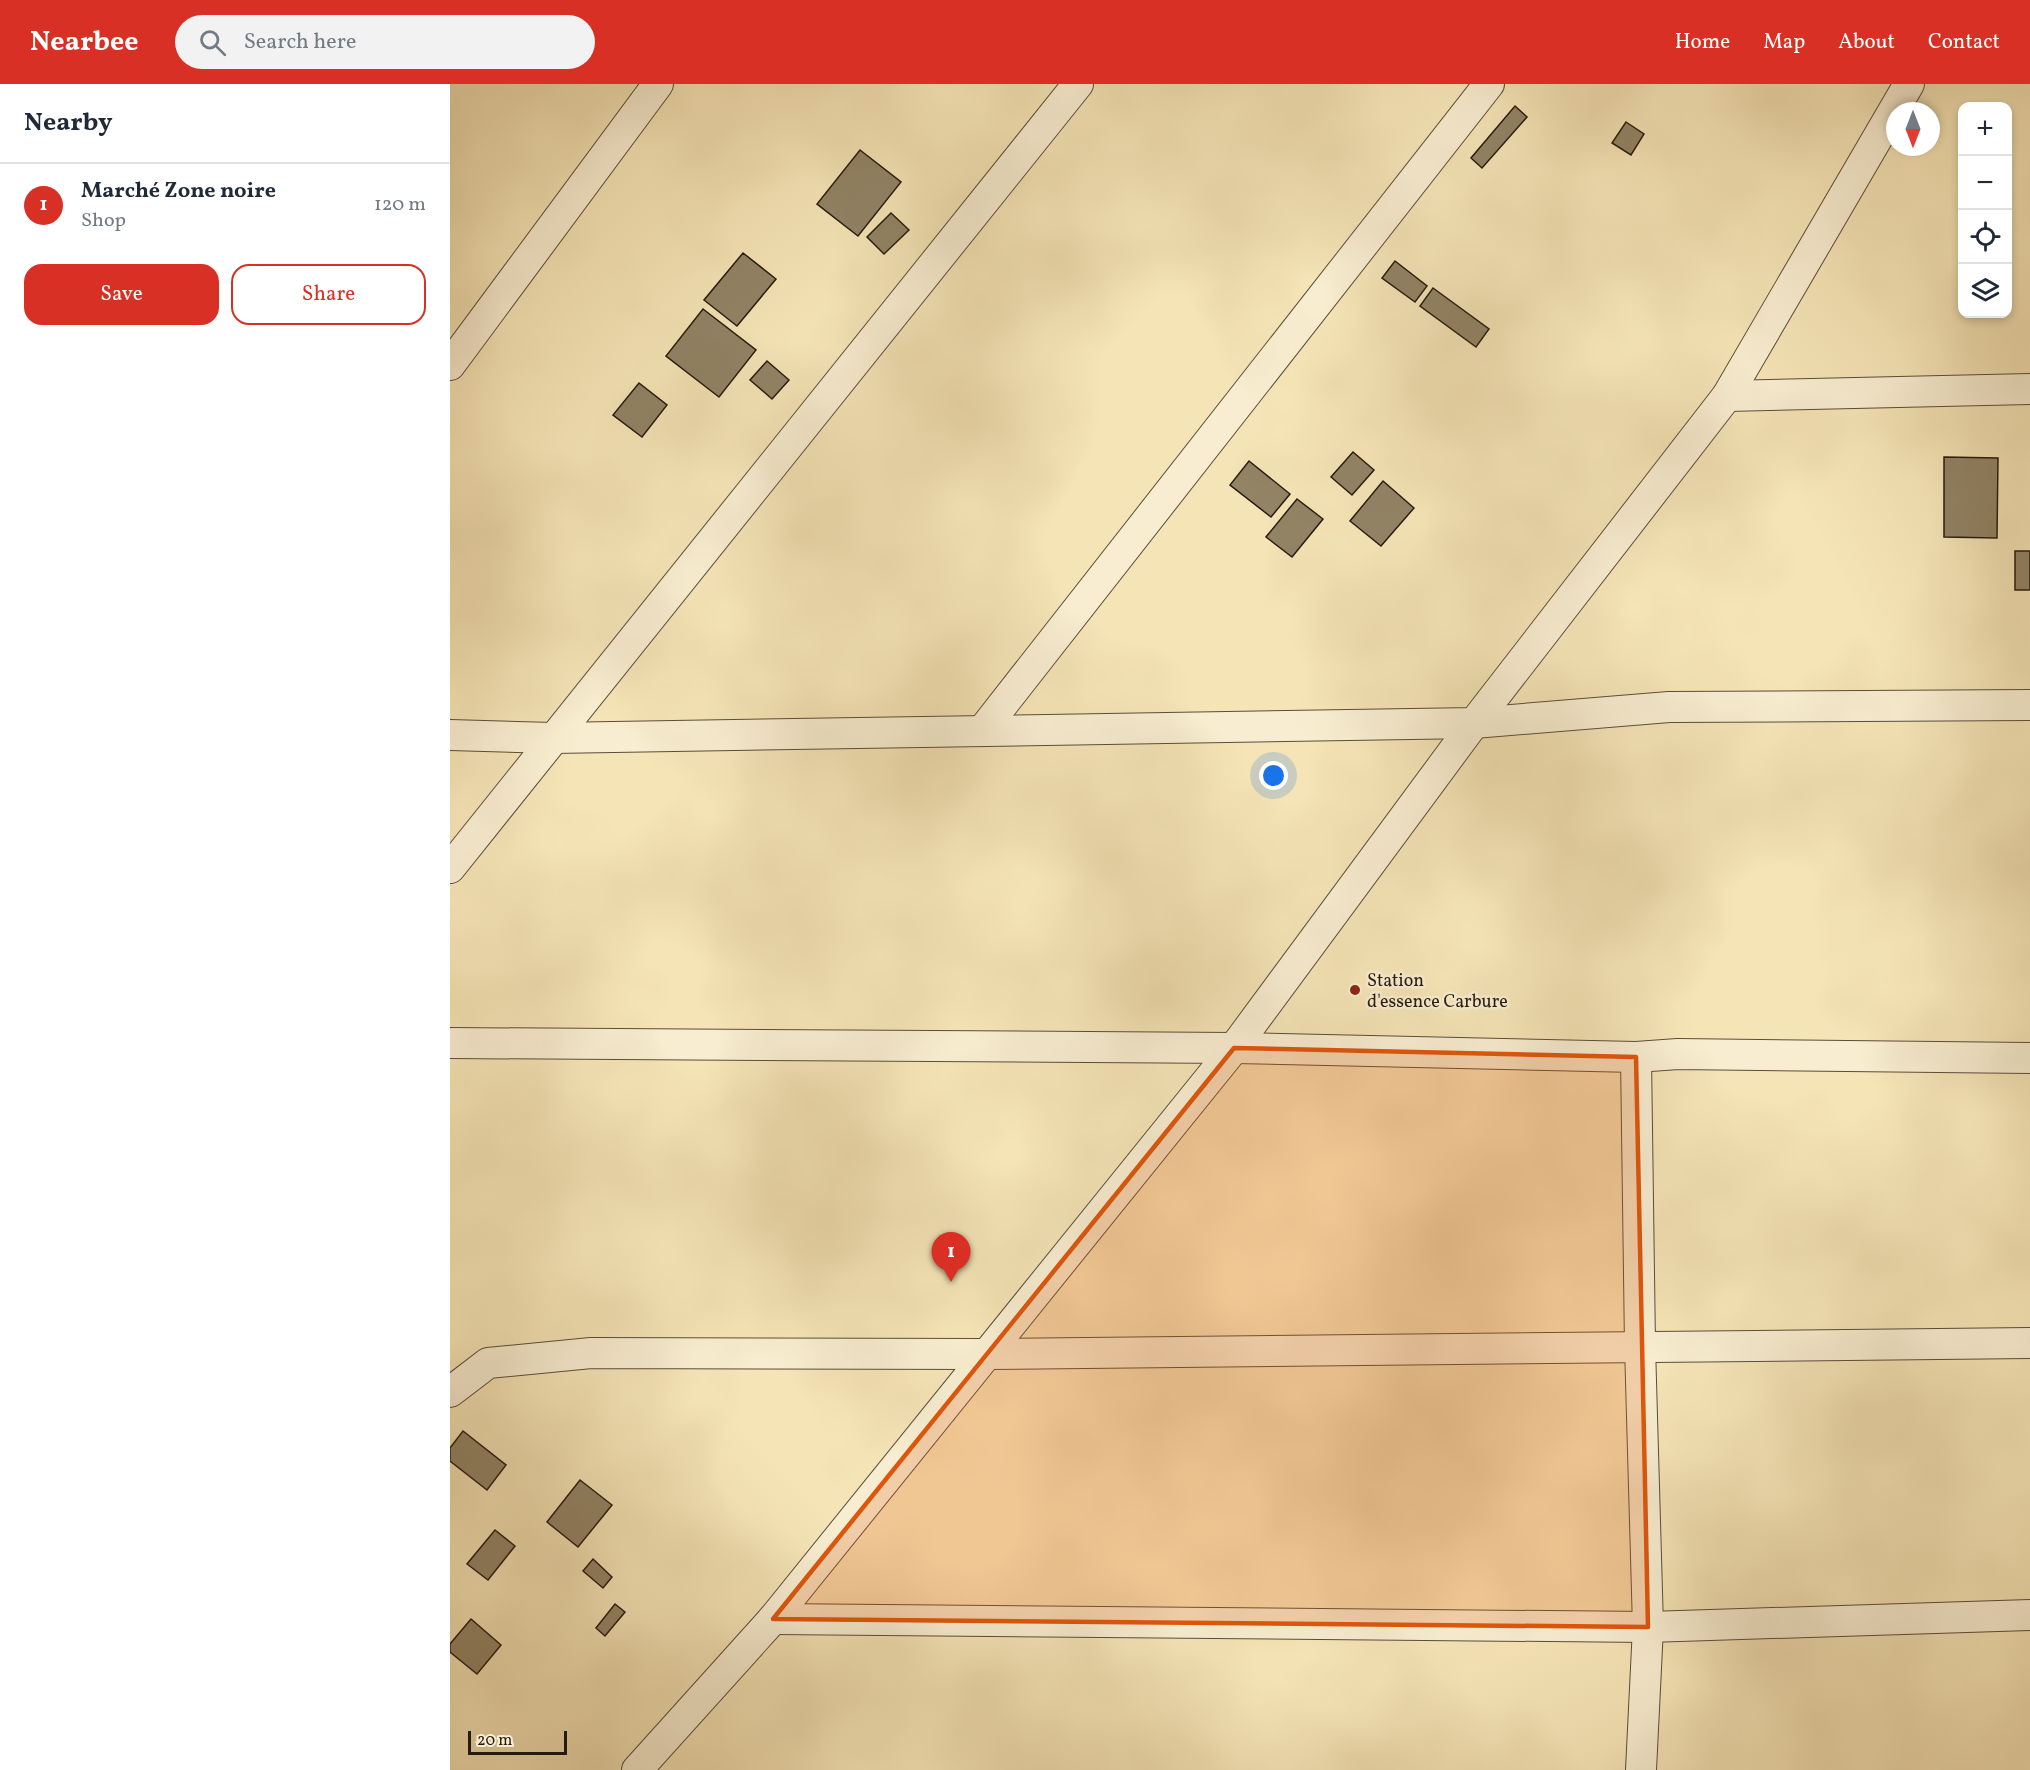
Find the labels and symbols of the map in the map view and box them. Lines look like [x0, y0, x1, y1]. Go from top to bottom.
north arrow [1886, 102, 1940, 156]
your location [1259, 761, 1288, 790]
place label: Station d'essence Carbure [1367, 969, 1508, 1015]
marker: Station d'essence Carbure [1348, 983, 1362, 997]
pin: 1 [932, 1232, 970, 1282]
scale bar [468, 1728, 567, 1756]

